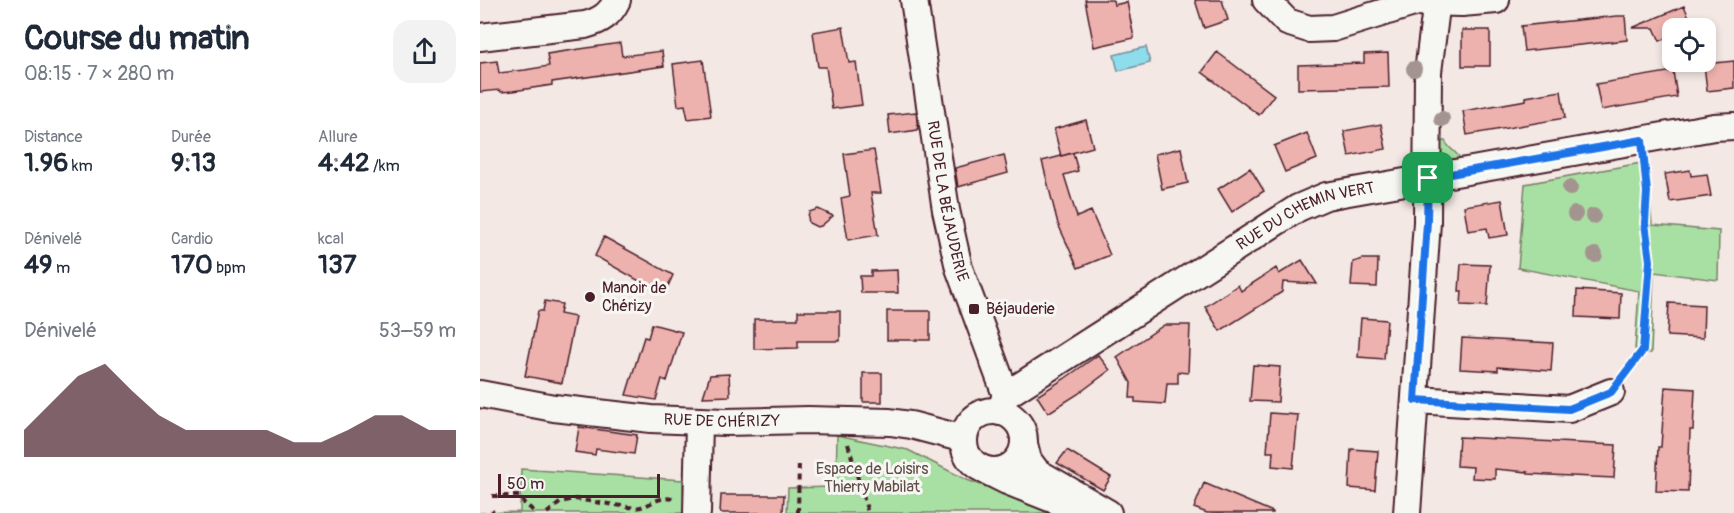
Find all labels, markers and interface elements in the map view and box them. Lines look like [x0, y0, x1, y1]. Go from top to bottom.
text: Course du matin [24, 18, 250, 59]
map controls [1662, 18, 1716, 72]
button: locate [1662, 18, 1716, 72]
button: share [393, 20, 456, 83]
text: 08:15 · 7 × 280 m [24, 61, 174, 86]
street label: RUE DE LA BÉJAUDERIE [923, 119, 973, 285]
text: Distance [24, 127, 83, 147]
text: Durée [171, 127, 211, 147]
text: Allure [318, 127, 357, 147]
text: 1.96 [24, 147, 68, 179]
text: 9:13 [171, 147, 216, 179]
text: 4:42 [318, 147, 370, 179]
pin [1402, 152, 1453, 203]
text: km [68, 156, 93, 176]
text: /km [370, 156, 400, 176]
icon: arrive [1411, 161, 1444, 194]
street label: RUE DU CHEMIN VERT [1233, 178, 1376, 255]
text: Dénivelé [24, 229, 82, 249]
text: Cardio [171, 229, 213, 249]
text: kcal [318, 229, 344, 249]
text: 49 [24, 249, 52, 281]
text: 170 [171, 249, 213, 281]
text: 137 [318, 249, 356, 281]
text: m [52, 258, 70, 278]
text: bpm [213, 258, 246, 278]
place label: Manoir de Chérizy [602, 278, 666, 316]
marker: Manoir de Chérizy [583, 290, 597, 304]
place label: Béjauderie [986, 299, 1055, 319]
marker: Béjauderie [967, 302, 981, 316]
text: Dénivelé [24, 318, 97, 343]
text: 53–59 m [379, 318, 456, 343]
street label: RUE DE CHÉRIZY [663, 410, 780, 432]
park label: Espace de Loisirs Thierry Mabilat [816, 459, 928, 497]
scale bar [498, 471, 660, 498]
text: 50 m [507, 474, 544, 494]

